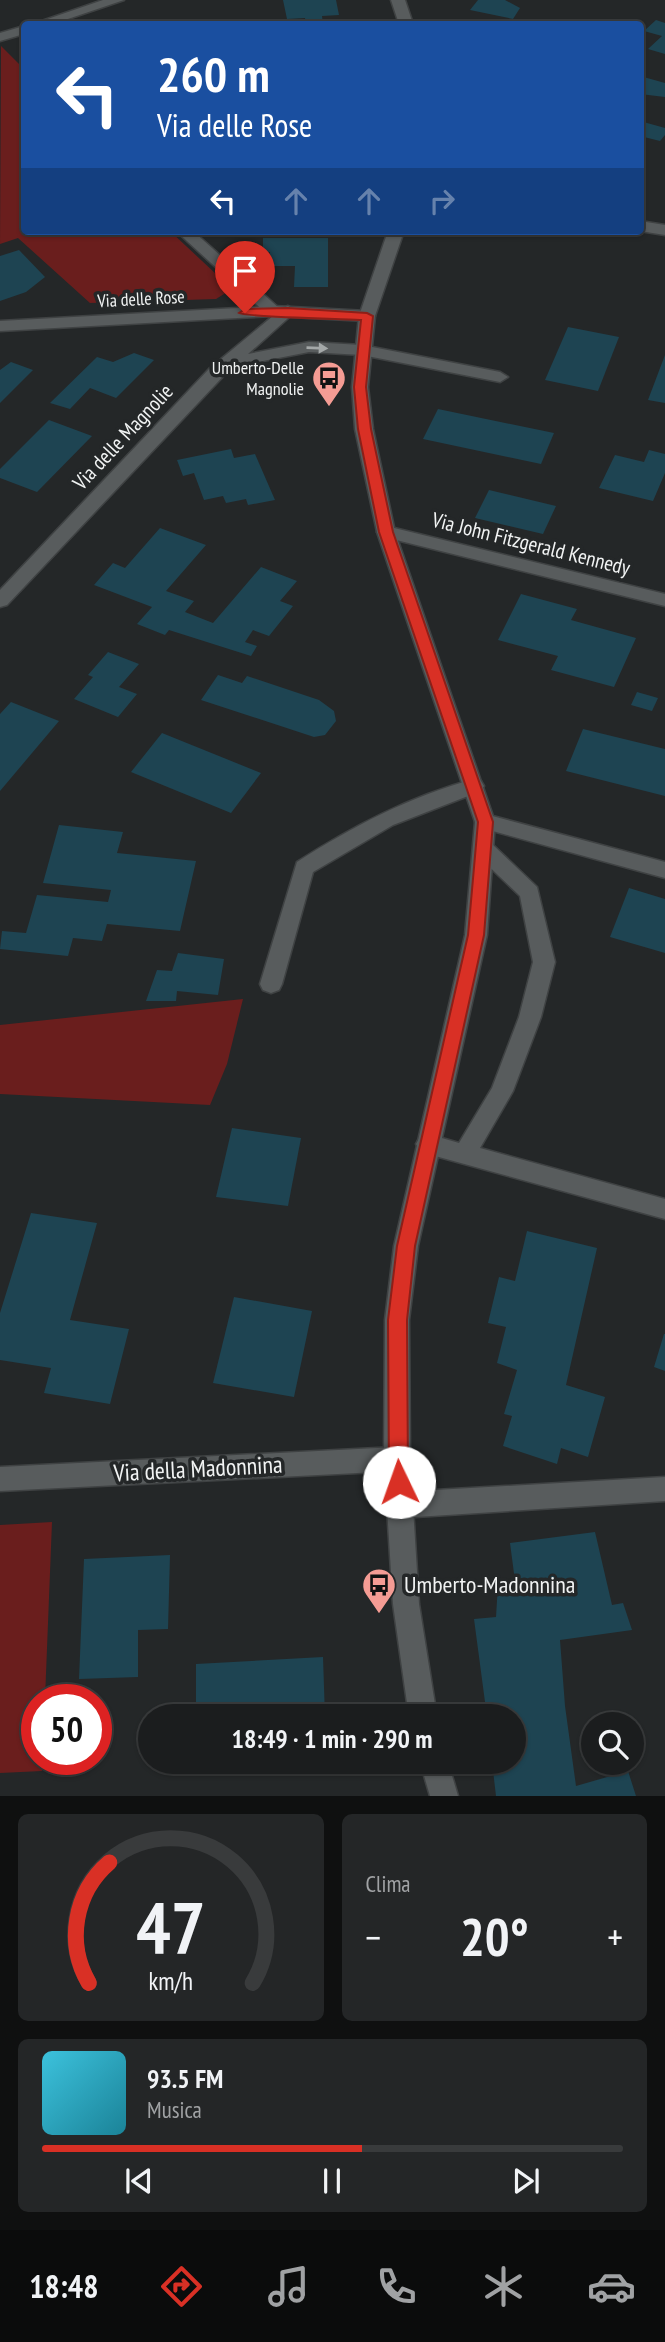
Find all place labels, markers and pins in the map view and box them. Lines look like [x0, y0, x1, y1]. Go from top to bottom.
pin [215, 241, 275, 313]
place label: Umberto-Delle Magnolie [212, 356, 304, 400]
bus stop icon: Umberto-Delle Magnolie [310, 359, 348, 408]
bus stop icon: Umberto-Madonnina [360, 1566, 398, 1615]
place label: Umberto-Madonnina [404, 1569, 575, 1600]

